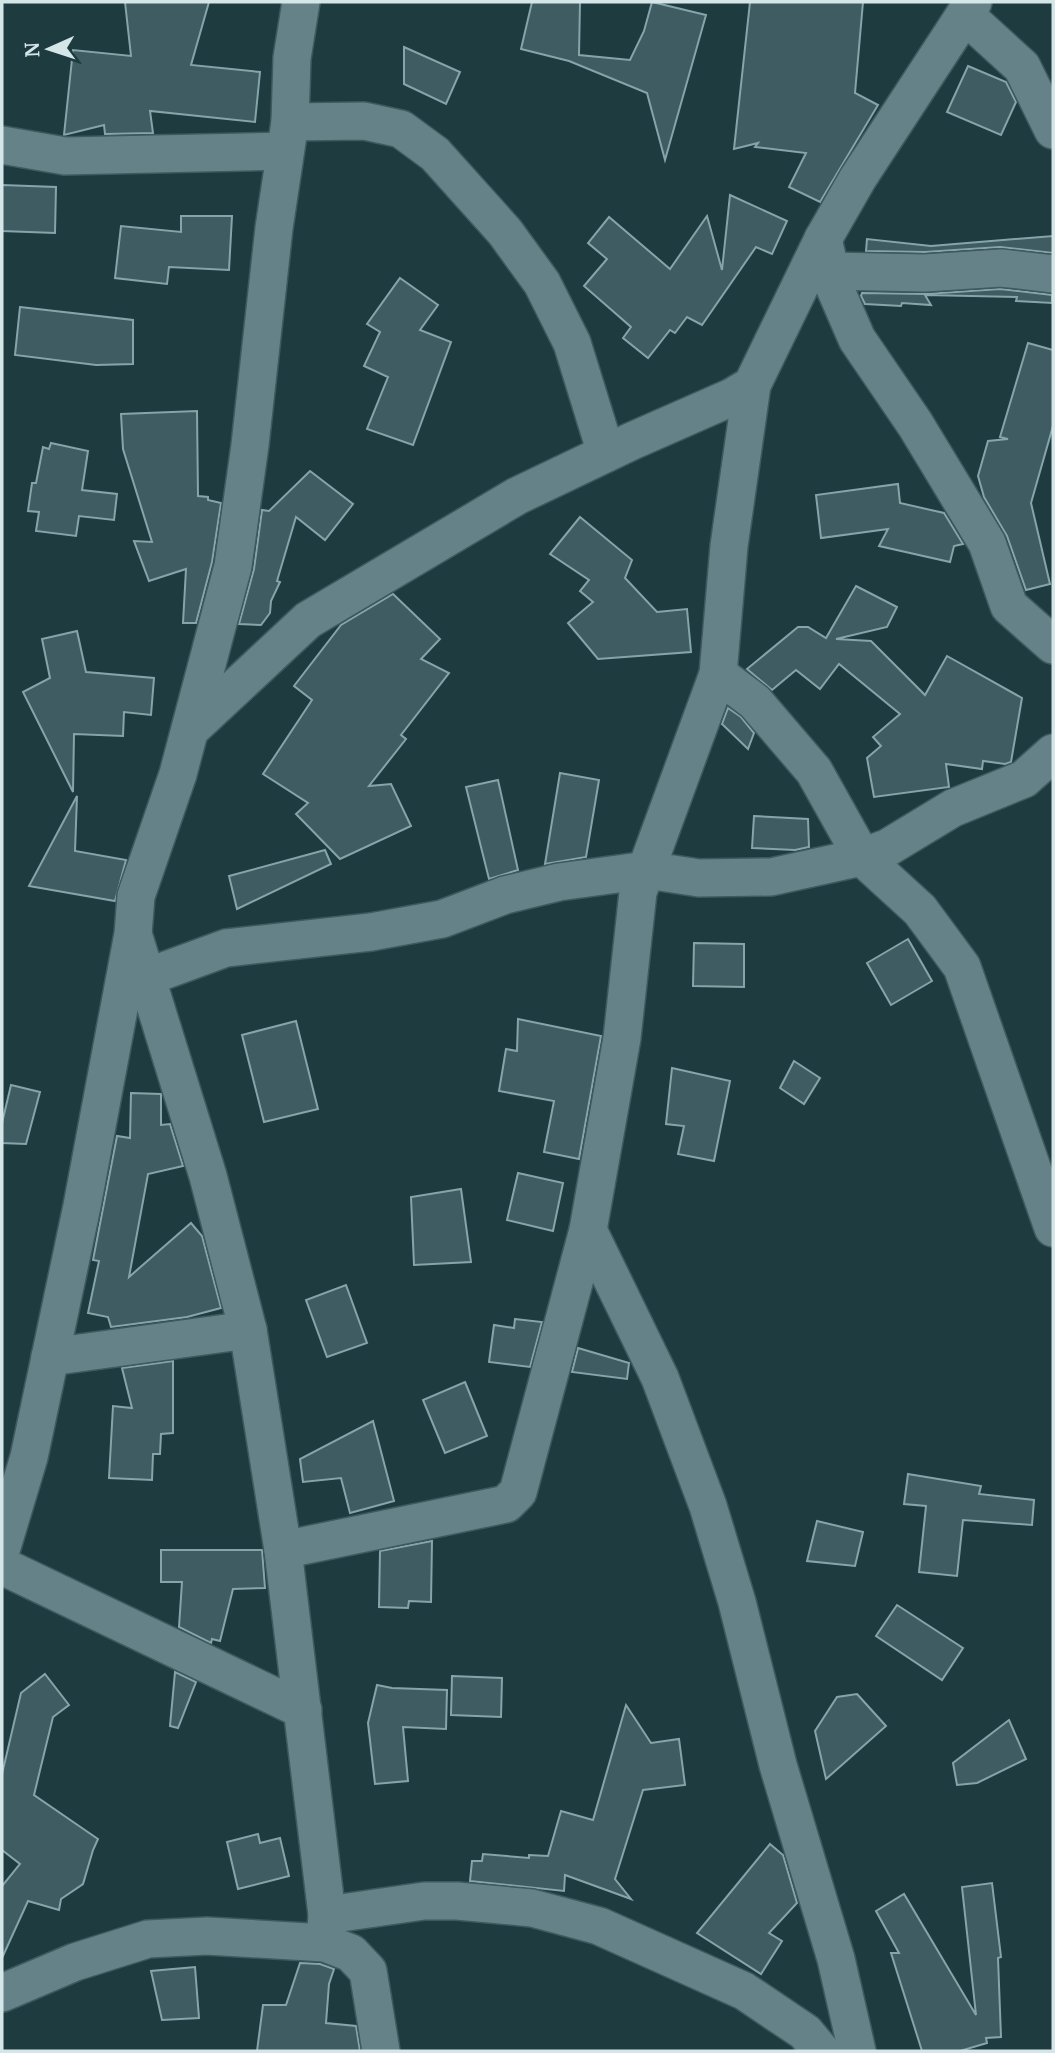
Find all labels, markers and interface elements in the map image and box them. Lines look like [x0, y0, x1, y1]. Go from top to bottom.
north arrow [14, 14, 84, 84]
text: N [20, 42, 44, 58]

